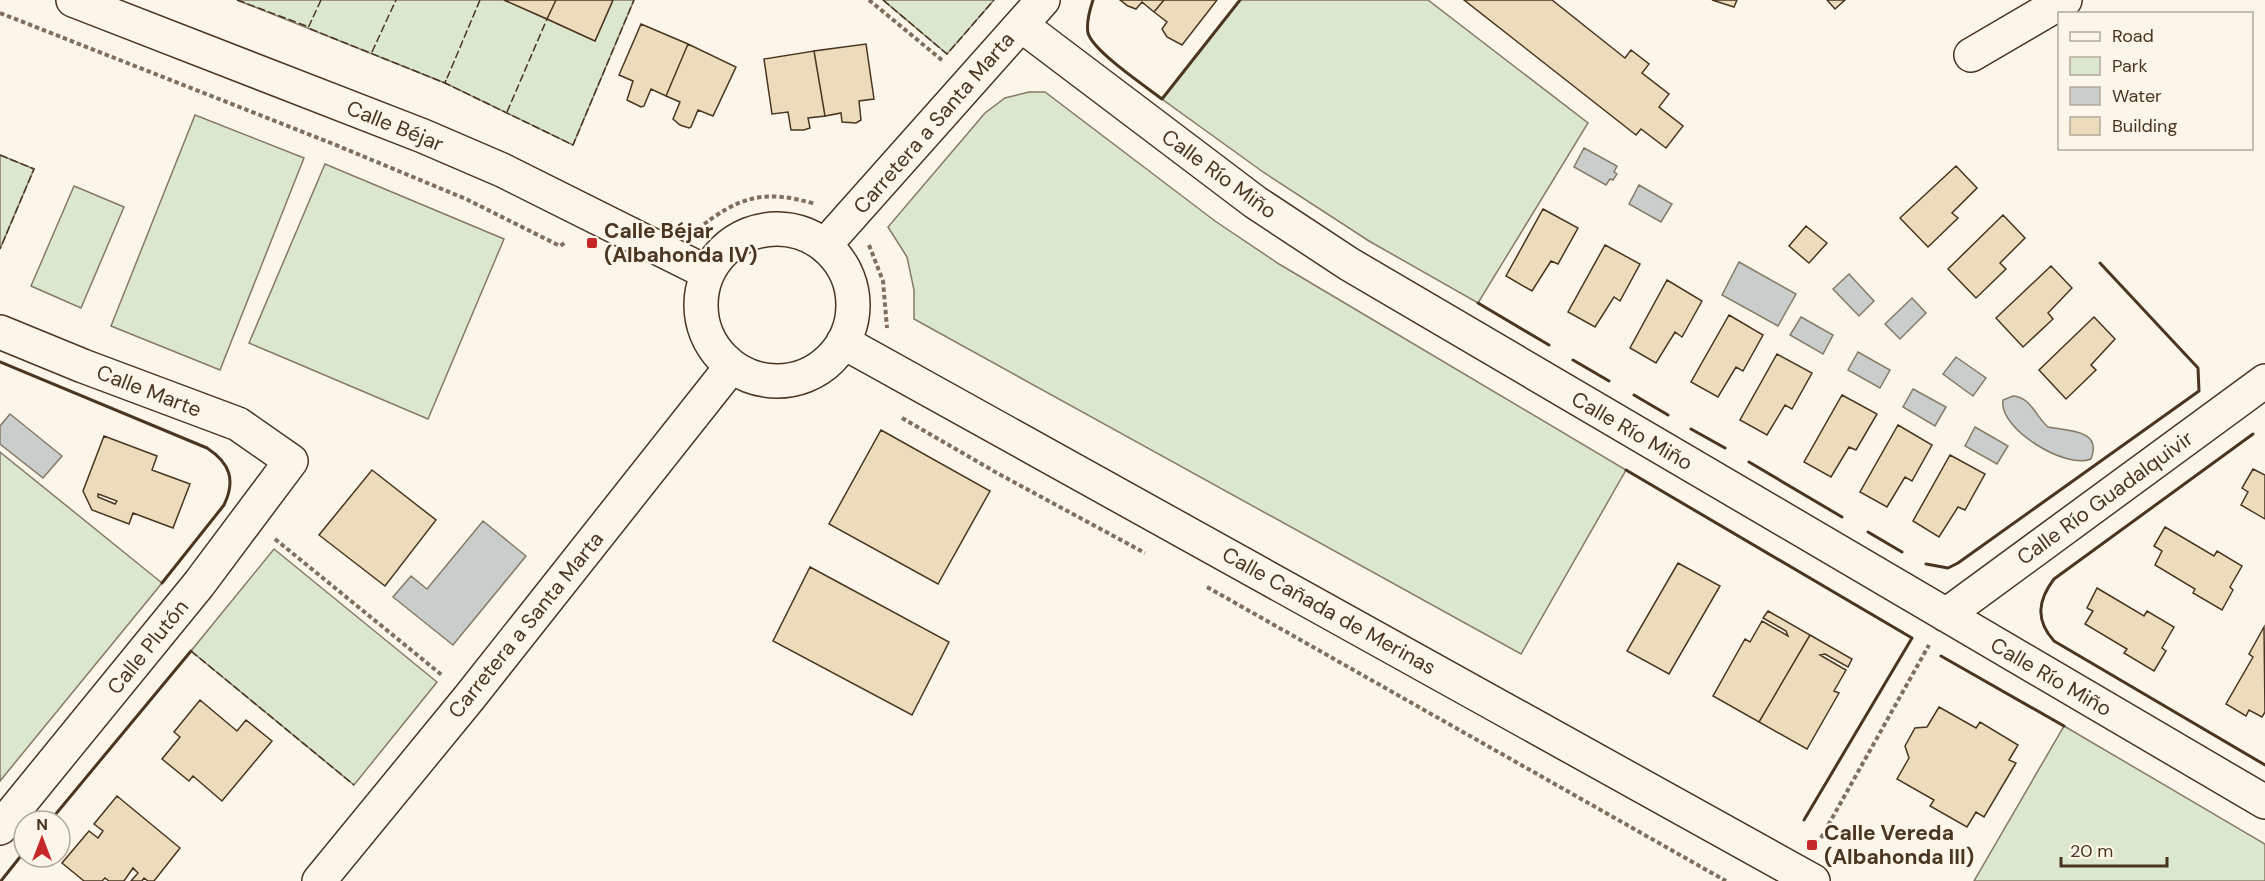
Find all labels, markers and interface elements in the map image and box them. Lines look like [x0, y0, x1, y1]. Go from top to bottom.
legend [2058, 12, 2253, 150]
text: Road [2112, 24, 2154, 48]
street label: Carretera a Santa Marta [847, 26, 1021, 220]
text: Park [2112, 54, 2148, 78]
text: Water [2112, 84, 2162, 108]
street label: Calle Béjar [342, 94, 448, 158]
text: Building [2112, 114, 2177, 138]
street label: Calle Río Miño [1156, 123, 1282, 225]
place label: Calle Béjar (Albahonda IV) [604, 217, 758, 269]
marker: Calle Béjar (Albahonda IV) [585, 236, 599, 250]
street label: Calle Marte [93, 358, 205, 424]
street label: Calle Río Miño [1566, 385, 1698, 477]
street label: Calle Río Guadalquivir [2011, 424, 2199, 571]
street label: Carretera a Santa Marta [442, 526, 610, 724]
street label: Calle Cañada de Merinas [1217, 540, 1441, 682]
street label: Calle Plutón [101, 594, 195, 700]
street label: Calle Río Miño [1985, 631, 2117, 723]
north arrow [12, 809, 72, 869]
text: N [36, 814, 48, 835]
place label: Calle Vereda (Albahonda III) [1824, 819, 1974, 871]
scale bar [2061, 830, 2168, 868]
marker: Calle Vereda (Albahonda III) [1805, 838, 1819, 852]
text: 20 m [2070, 839, 2113, 863]

